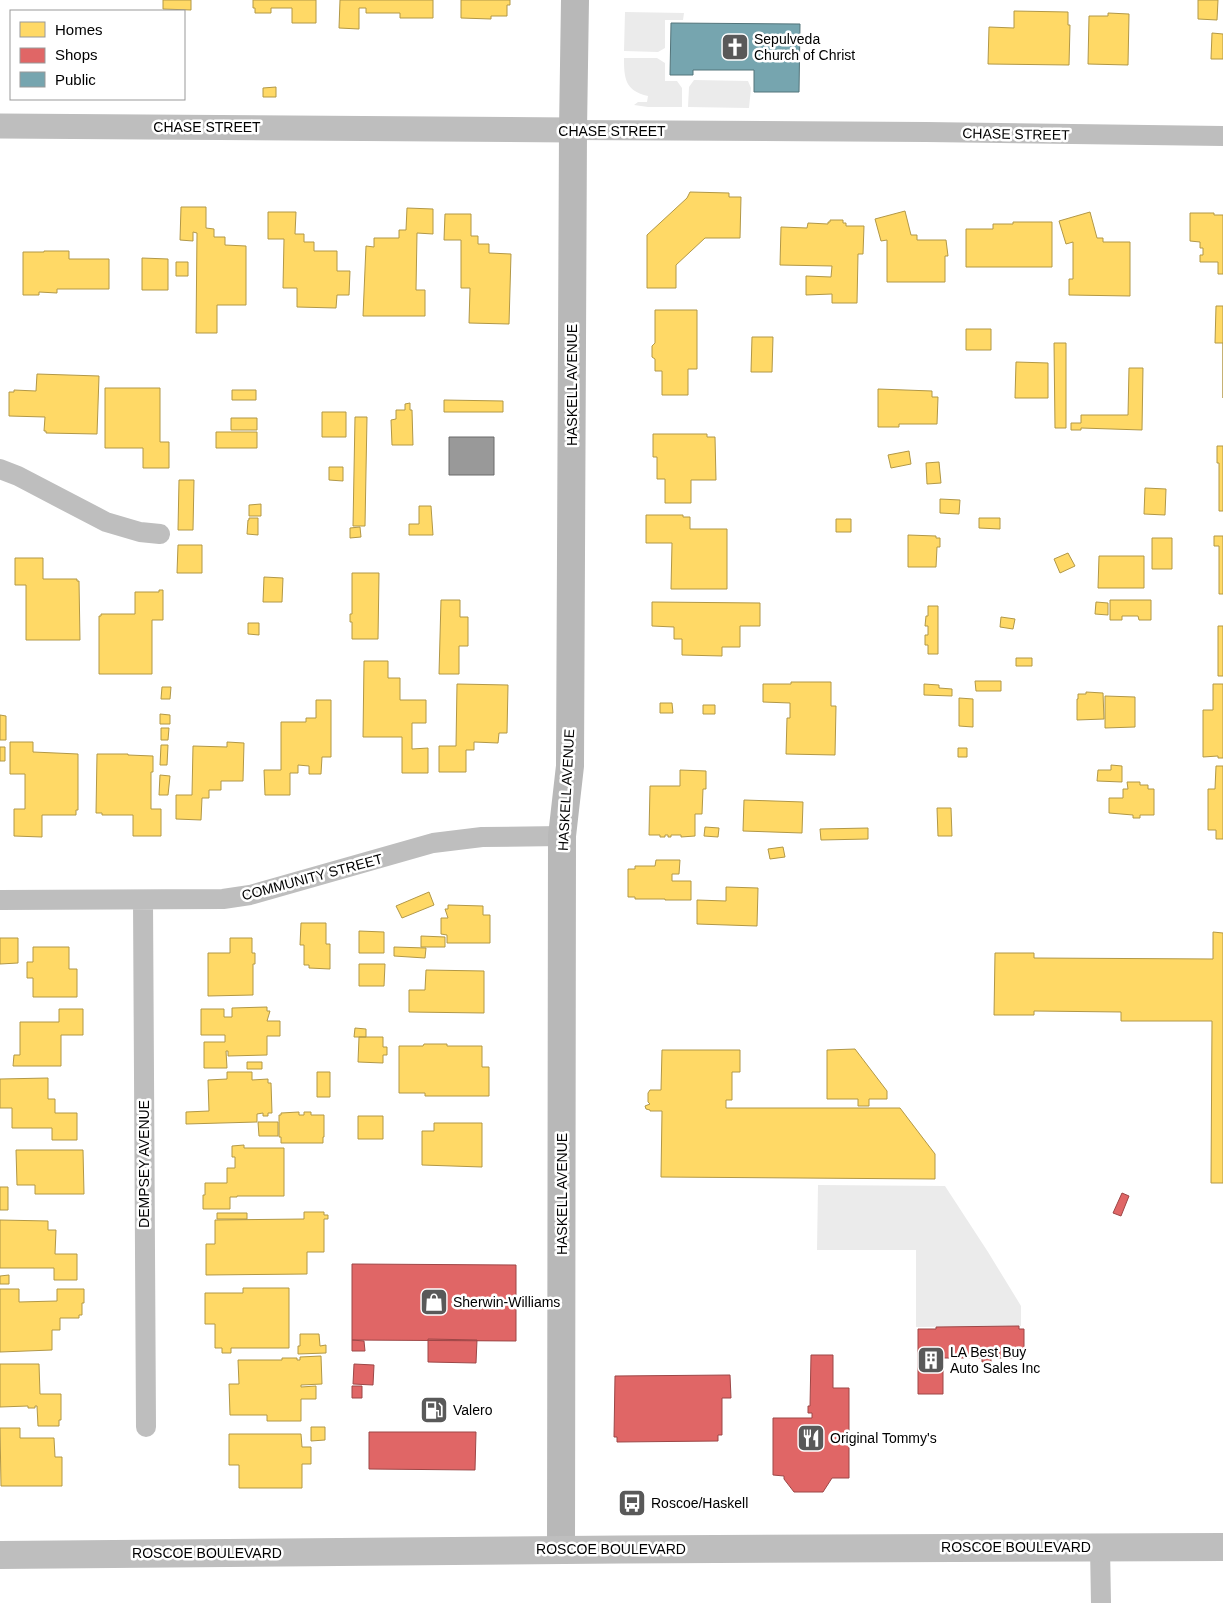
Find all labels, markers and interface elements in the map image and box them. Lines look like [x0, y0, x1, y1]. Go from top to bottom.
legend [10, 10, 185, 100]
text: Homes [55, 21, 103, 38]
place label: Sepulveda Church of Christ [754, 31, 855, 63]
church icon: Sepulveda Church of Christ [720, 32, 750, 62]
text: Shops [55, 46, 98, 63]
text: Public [55, 71, 96, 88]
street label: CHASE STREET [153, 119, 261, 135]
street label: CHASE STREET [558, 123, 666, 139]
street label: CHASE STREET [962, 125, 1070, 143]
street label: HASKELL AVENUE [564, 324, 580, 446]
street label: HASKELL AVENUE [555, 729, 577, 851]
street label: COMMUNITY STREET [240, 850, 385, 904]
street label: DEMPSEY AVENUE [136, 1100, 152, 1228]
street label: HASKELL AVENUE [554, 1133, 570, 1255]
shop icon: Sherwin-Williams [419, 1287, 449, 1317]
place label: Sherwin-Williams [453, 1294, 560, 1310]
place label: LA Best Buy Auto Sales Inc [950, 1344, 1040, 1376]
building icon: LA Best Buy Auto Sales Inc [916, 1345, 946, 1375]
fuel station icon: Valero [419, 1395, 449, 1425]
place label: Valero [453, 1402, 493, 1418]
restaurant icon: Original Tommy's [796, 1423, 826, 1453]
place label: Original Tommy's [830, 1430, 937, 1446]
bus stop icon: Roscoe/Haskell [617, 1488, 647, 1518]
place label: Roscoe/Haskell [651, 1495, 748, 1511]
street label: ROSCOE BOULEVARD [941, 1539, 1091, 1555]
street label: ROSCOE BOULEVARD [536, 1541, 686, 1557]
street label: ROSCOE BOULEVARD [132, 1545, 282, 1561]

